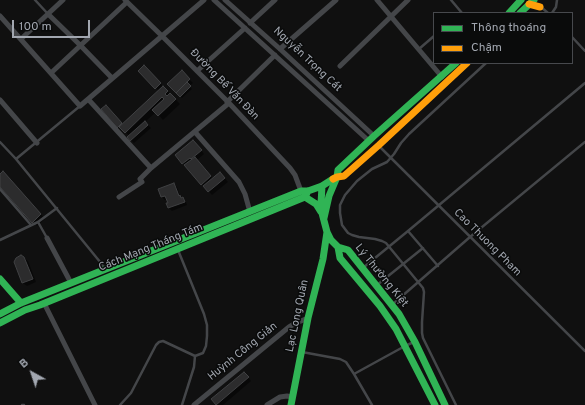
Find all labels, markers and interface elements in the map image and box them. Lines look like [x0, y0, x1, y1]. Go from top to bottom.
scale bar [14, 12, 92, 38]
legend [433, 12, 573, 64]
text: 100 m [19, 19, 52, 35]
text: Thông thoáng [471, 20, 546, 36]
street label: Nguyễn Trọng Cát [270, 25, 344, 95]
text: Chậm [471, 40, 502, 56]
street label: Đường Bế Văn Đàn [187, 47, 261, 123]
street label: Cao Thuong Pham [450, 206, 524, 280]
street label: Cách Mạng Tháng Tám [97, 221, 205, 275]
street label: Lý Thường Kiệt [352, 242, 410, 310]
street label: Lạc Long Quân [284, 279, 312, 353]
street label: Huỳnh Công Giản [206, 320, 280, 384]
north arrow [12, 353, 52, 393]
text: B [17, 356, 32, 372]

